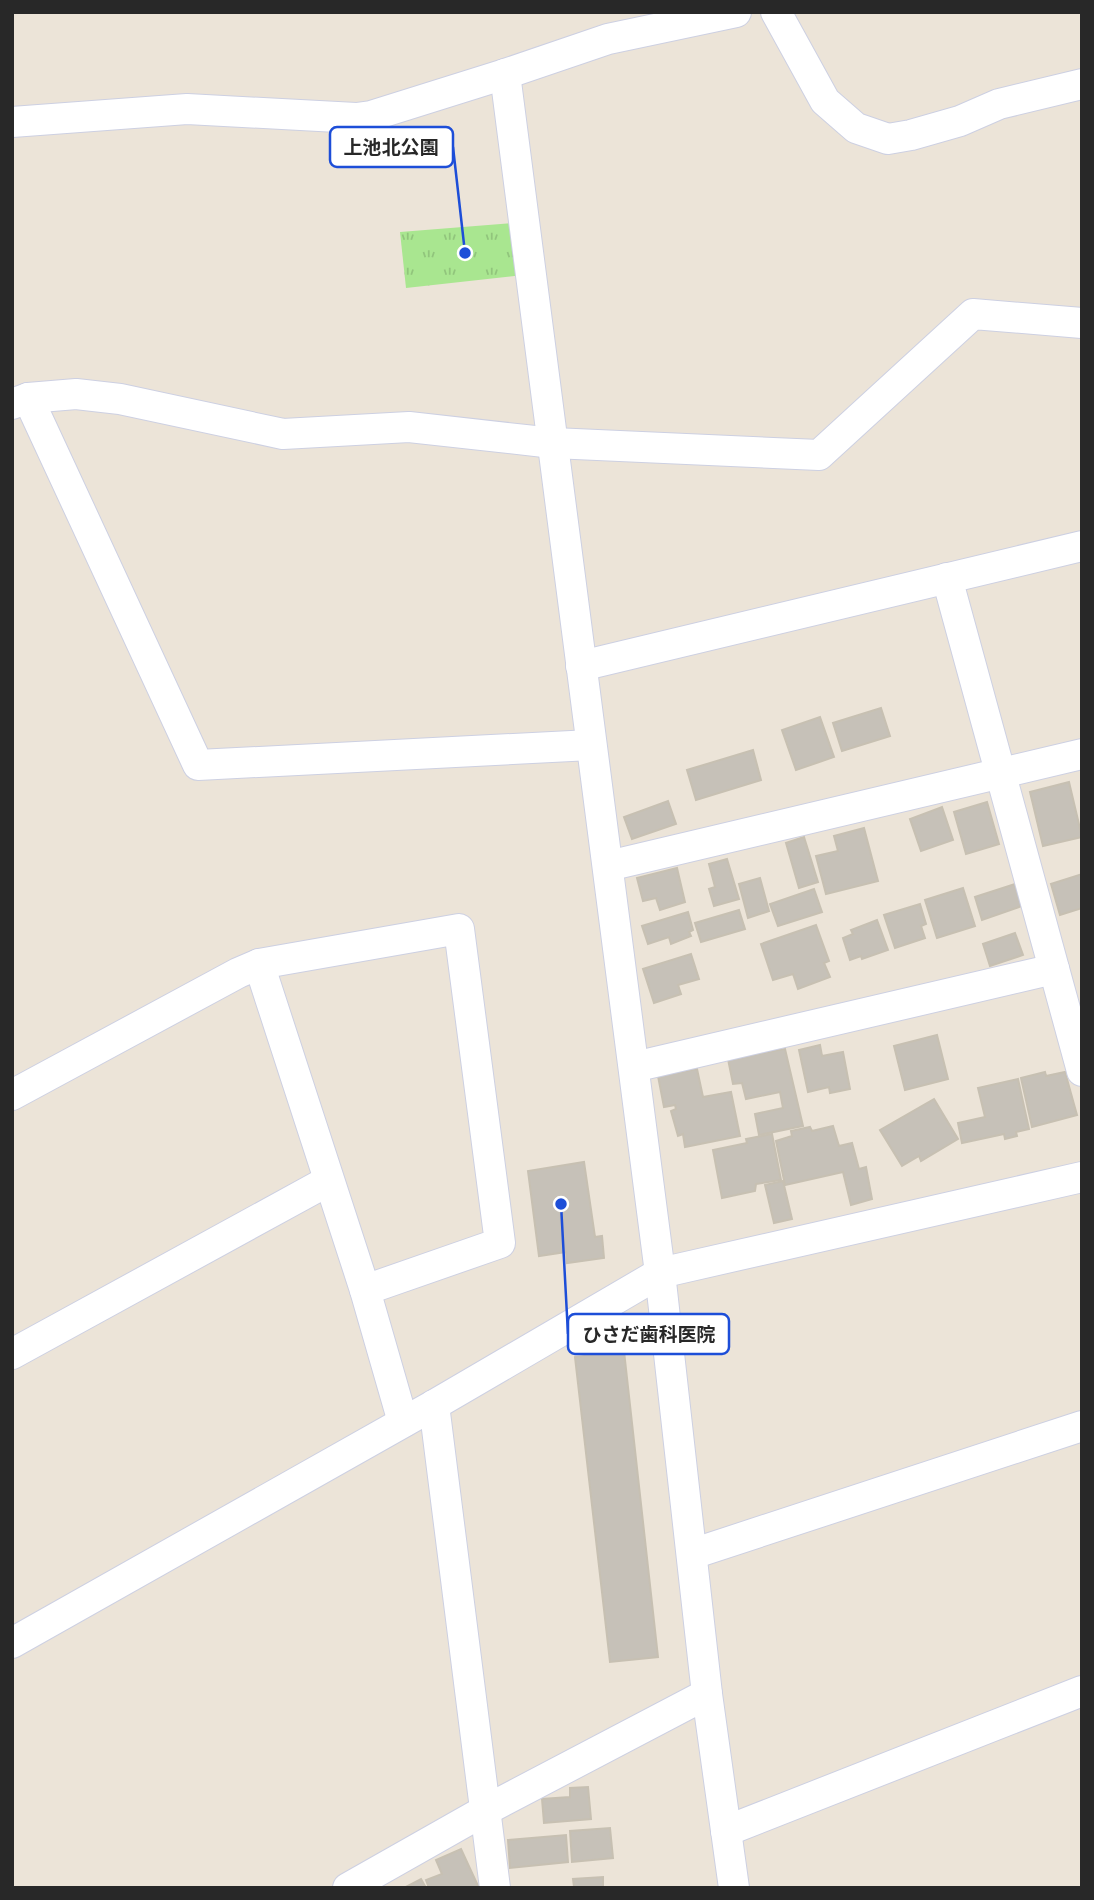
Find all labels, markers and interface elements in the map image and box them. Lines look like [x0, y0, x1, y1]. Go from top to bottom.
callout: 上池北公園 [330, 127, 453, 167]
text: 上池北公園 [343, 135, 439, 158]
callout: ひさだ歯科医院 [568, 1314, 729, 1354]
text: ひさだ歯科医院 [582, 1322, 716, 1345]

